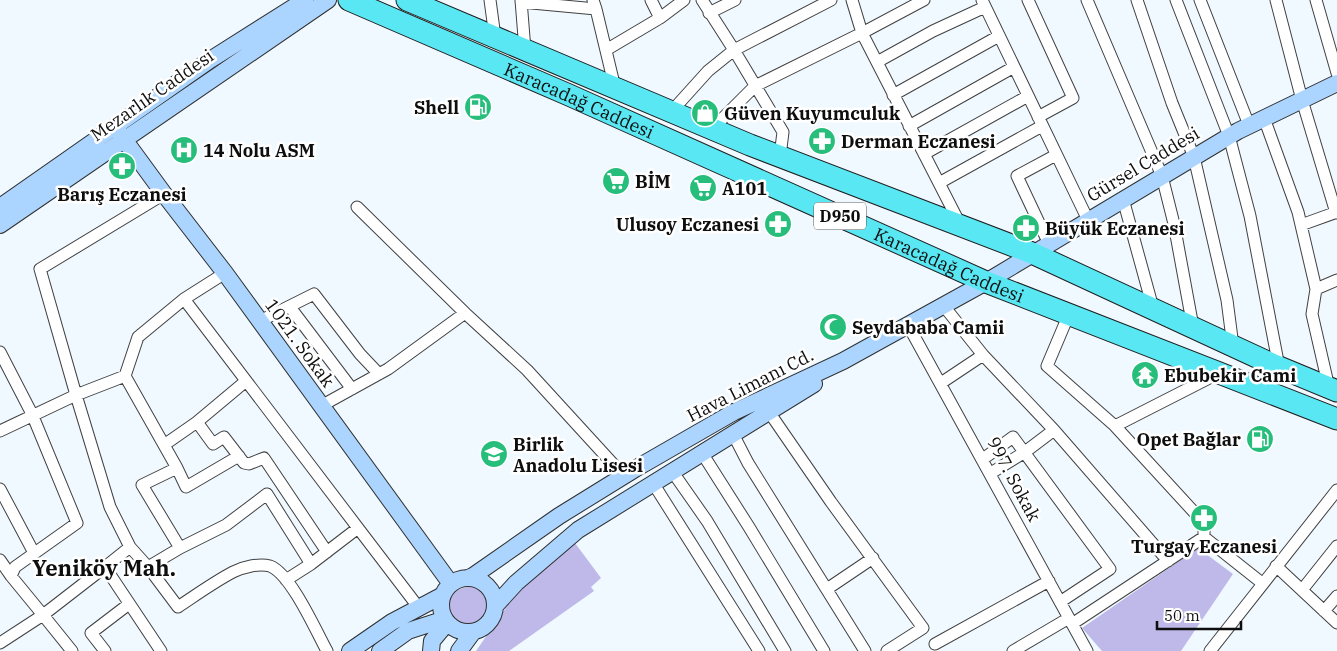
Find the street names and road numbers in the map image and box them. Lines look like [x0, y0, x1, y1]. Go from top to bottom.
street label: Mezarlık Caddesi [86, 44, 218, 146]
street label: Karacadağ Caddesi [501, 57, 658, 143]
street label: Gürsel Caddesi [1082, 121, 1204, 207]
road number: D950 [814, 202, 866, 230]
street label: Karacadağ Caddesi [871, 222, 1028, 307]
street label: 1021. Sokak [260, 294, 340, 392]
street label: Hava Limanı Cd. [683, 343, 817, 427]
street label: 997. Sokak [982, 433, 1046, 526]

